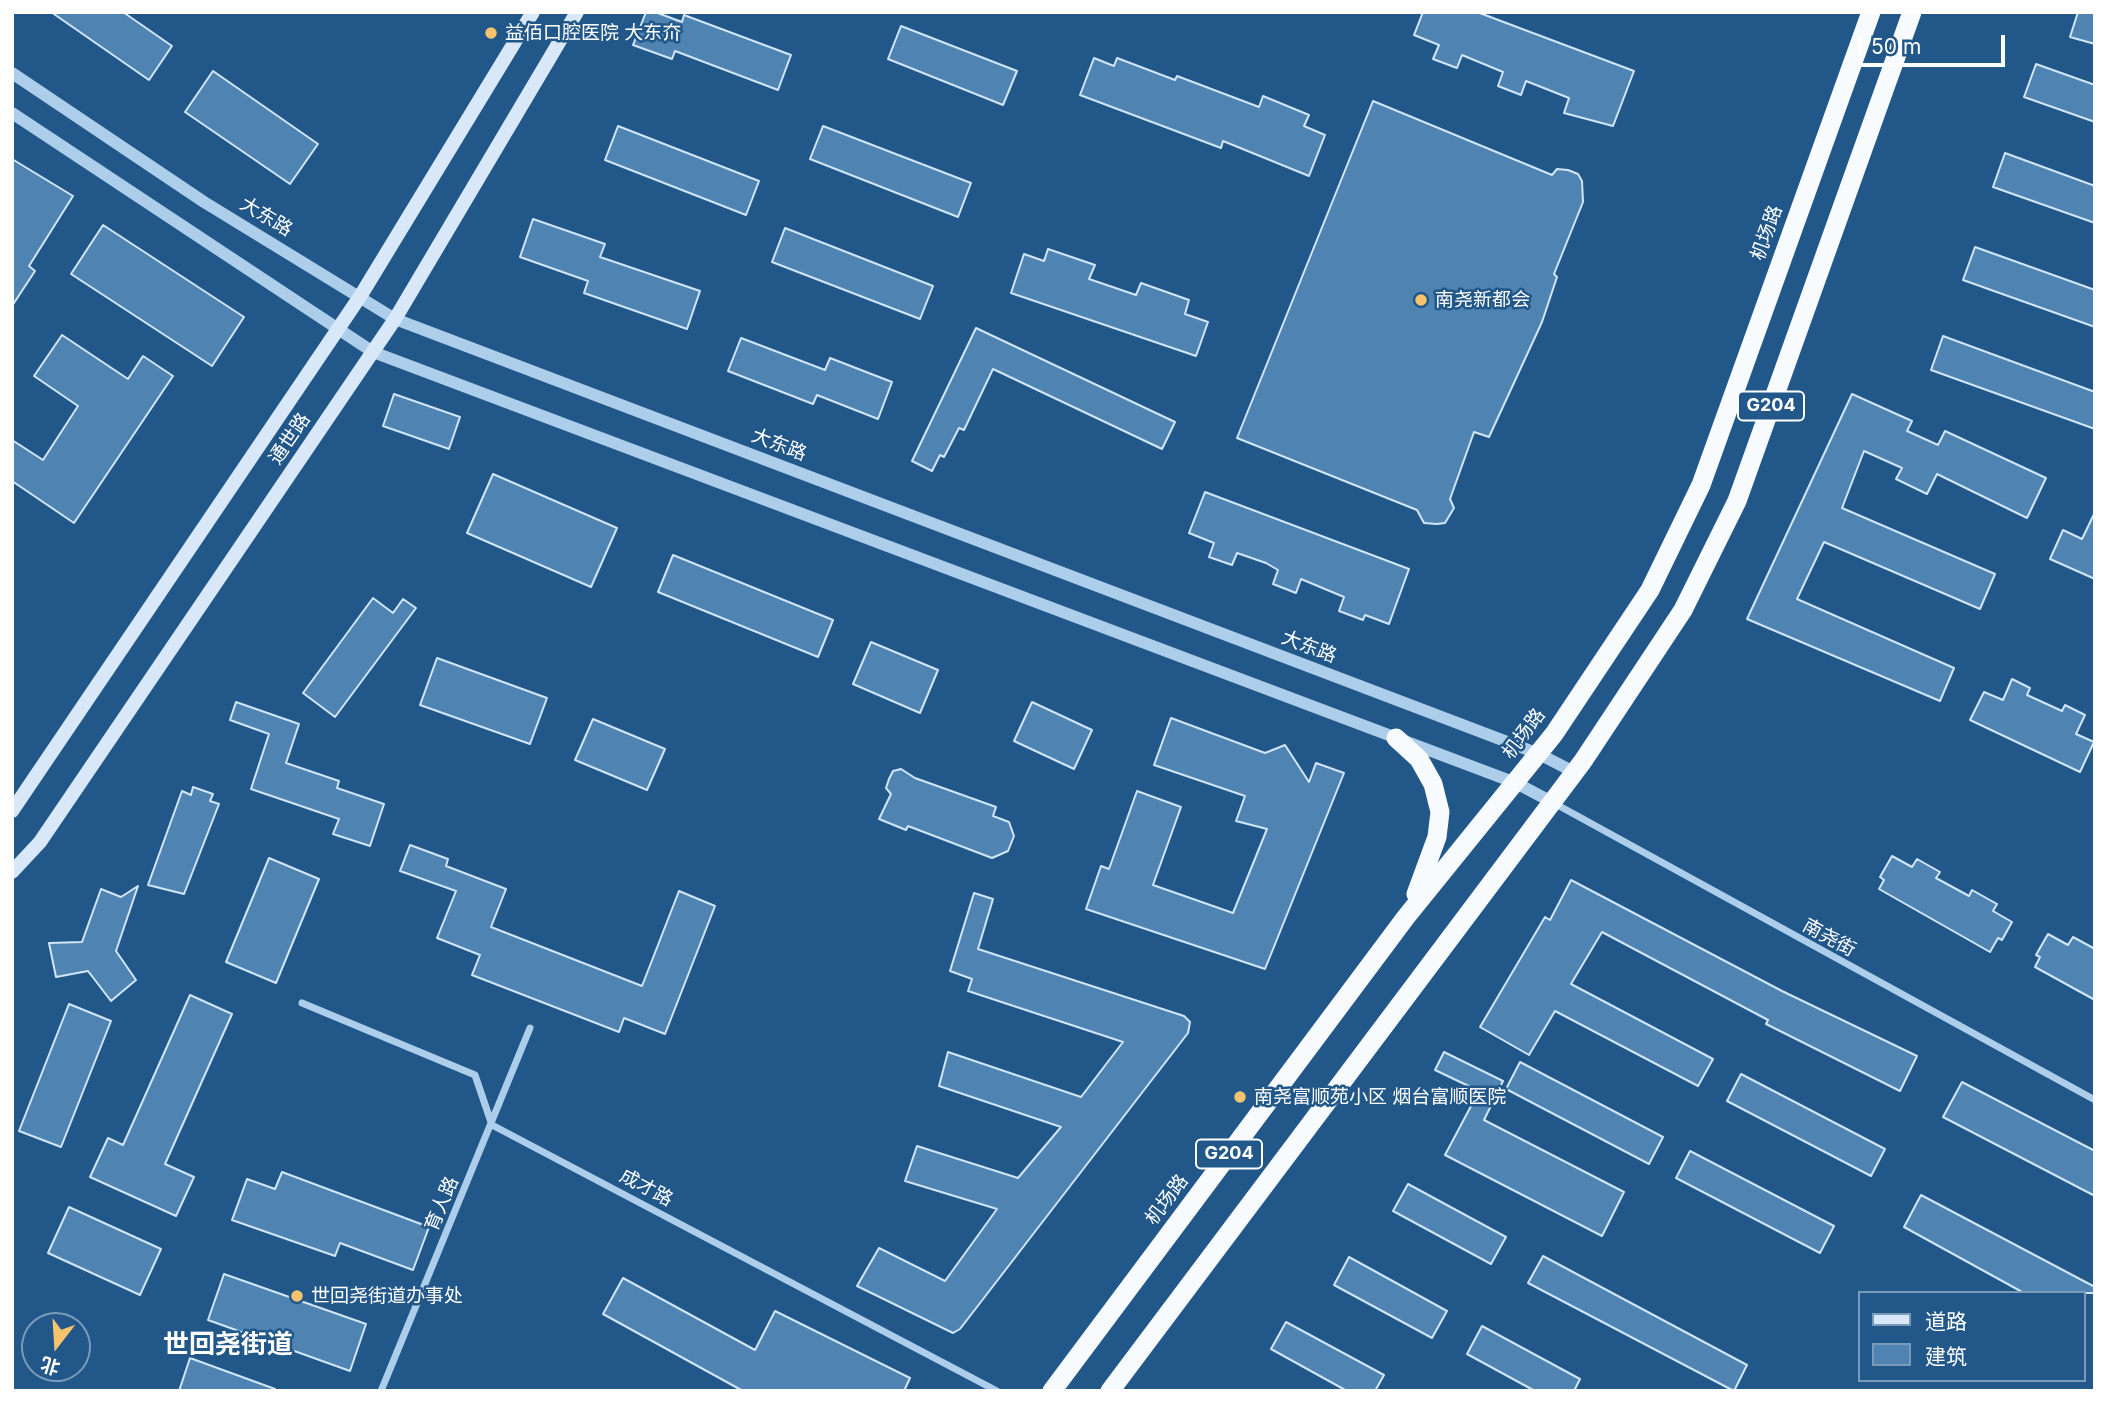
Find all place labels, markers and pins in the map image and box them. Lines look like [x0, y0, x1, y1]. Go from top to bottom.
place label: 益佰口腔医院 大东夼 [505, 22, 681, 44]
marker: 益佰口腔医院 大东夼 [483, 25, 499, 41]
place label: 南尧新都会 [1435, 289, 1530, 311]
marker: 南尧新都会 [1413, 292, 1429, 308]
place label: 南尧富顺苑小区 烟台富顺医院 [1254, 1086, 1506, 1108]
marker: 南尧富顺苑小区 烟台富顺医院 [1232, 1089, 1248, 1105]
place label: 世回尧街道办事处 [311, 1285, 463, 1307]
marker: 世回尧街道办事处 [289, 1288, 305, 1304]

